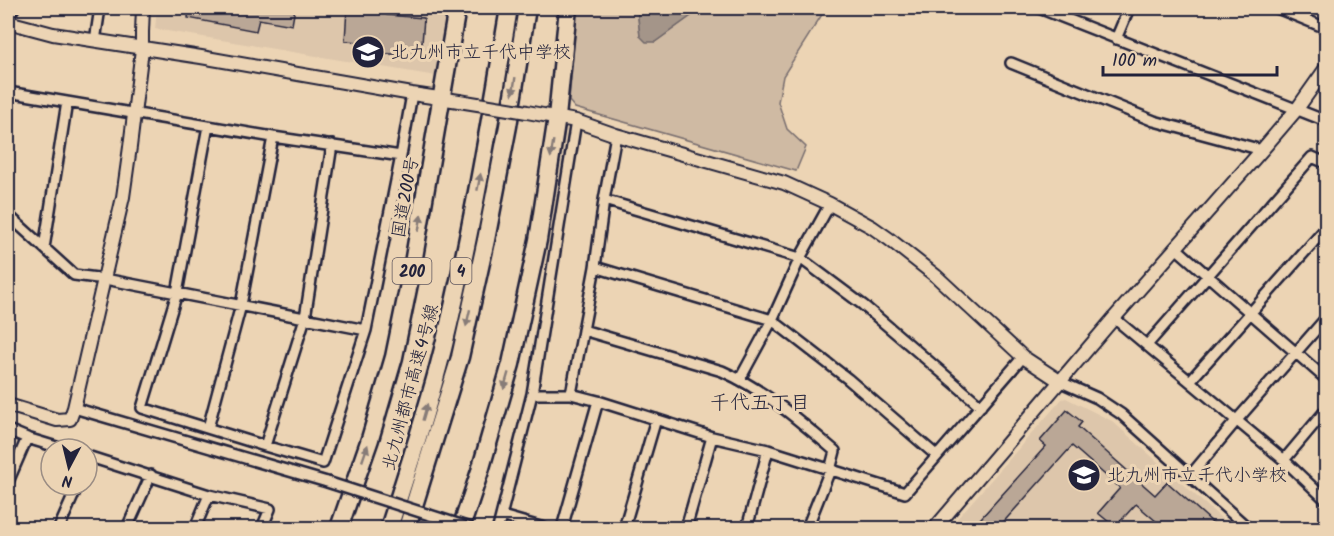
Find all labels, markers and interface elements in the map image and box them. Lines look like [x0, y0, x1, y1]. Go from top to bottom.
school or university icon: 北九州市立千代中学校 [350, 34, 386, 70]
place label: 北九州市立千代中学校 [391, 39, 571, 68]
scale bar [1103, 39, 1277, 77]
text: 100 m [1112, 47, 1157, 76]
one-way arrow [510, 77, 519, 96]
one-way arrow [547, 140, 556, 159]
street label: 国道200号 [385, 154, 428, 240]
one-way arrow [475, 172, 484, 191]
one-way arrow [416, 214, 425, 233]
road number: 200 [392, 258, 432, 284]
road number: 4 [450, 258, 472, 284]
street label: 北九州都市高速4号線 [375, 301, 448, 474]
one-way arrow [463, 309, 473, 328]
one-way arrow [501, 373, 510, 391]
district label: 千代五丁目 [710, 388, 810, 420]
one-way arrow [421, 403, 430, 421]
north arrow [39, 437, 99, 497]
one-way arrow [361, 444, 371, 462]
school or university icon: 北九州市立千代小学校 [1066, 457, 1102, 493]
place label: 北九州市立千代小学校 [1107, 462, 1287, 491]
text: N [61, 467, 74, 493]

